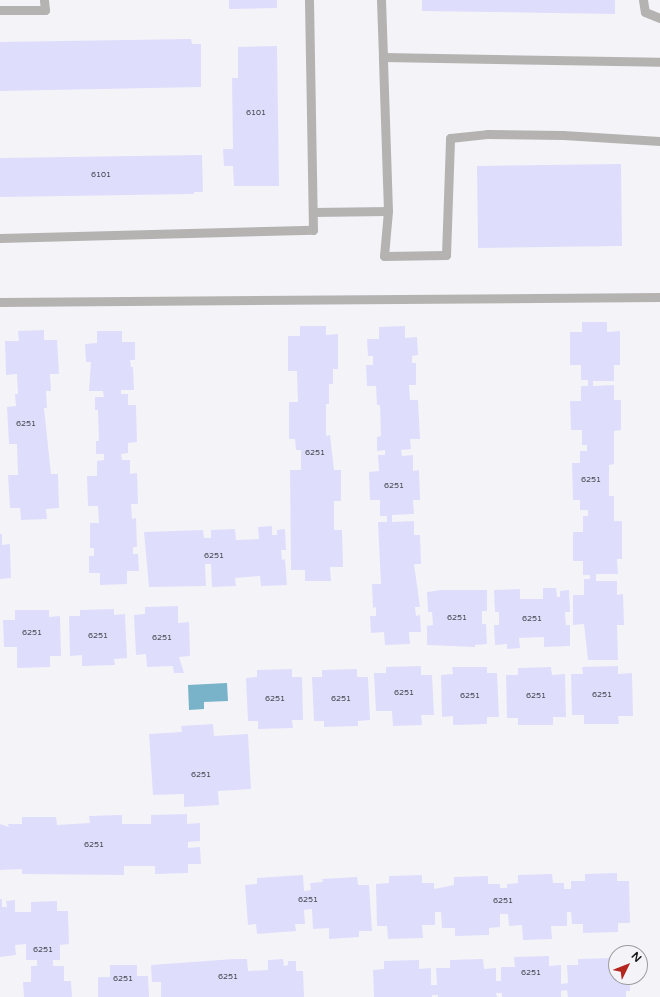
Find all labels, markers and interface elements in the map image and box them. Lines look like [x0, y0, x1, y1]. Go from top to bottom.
house number: 6101 [246, 108, 266, 118]
house number: 6101 [91, 170, 111, 180]
house number: 6251 [16, 419, 36, 429]
house number: 6251 [305, 448, 325, 458]
house number: 6251 [581, 475, 601, 485]
house number: 6251 [384, 481, 404, 491]
house number: 6251 [204, 551, 224, 561]
house number: 6251 [447, 613, 467, 623]
house number: 6251 [522, 614, 542, 624]
house number: 6251 [22, 628, 42, 638]
house number: 6251 [88, 631, 108, 641]
house number: 6251 [152, 633, 172, 643]
house number: 6251 [394, 688, 414, 698]
house number: 6251 [592, 690, 612, 700]
house number: 6251 [460, 691, 480, 701]
house number: 6251 [526, 691, 546, 701]
house number: 6251 [265, 694, 285, 704]
house number: 6251 [331, 694, 351, 704]
house number: 6251 [191, 770, 211, 780]
house number: 6251 [84, 840, 104, 850]
house number: 6251 [298, 895, 318, 905]
house number: 6251 [493, 896, 513, 906]
house number: 6251 [33, 945, 53, 955]
north arrow [608, 945, 648, 985]
text: N [629, 949, 644, 965]
house number: 6251 [521, 968, 541, 978]
house number: 6251 [218, 972, 238, 982]
house number: 6251 [113, 974, 133, 984]

